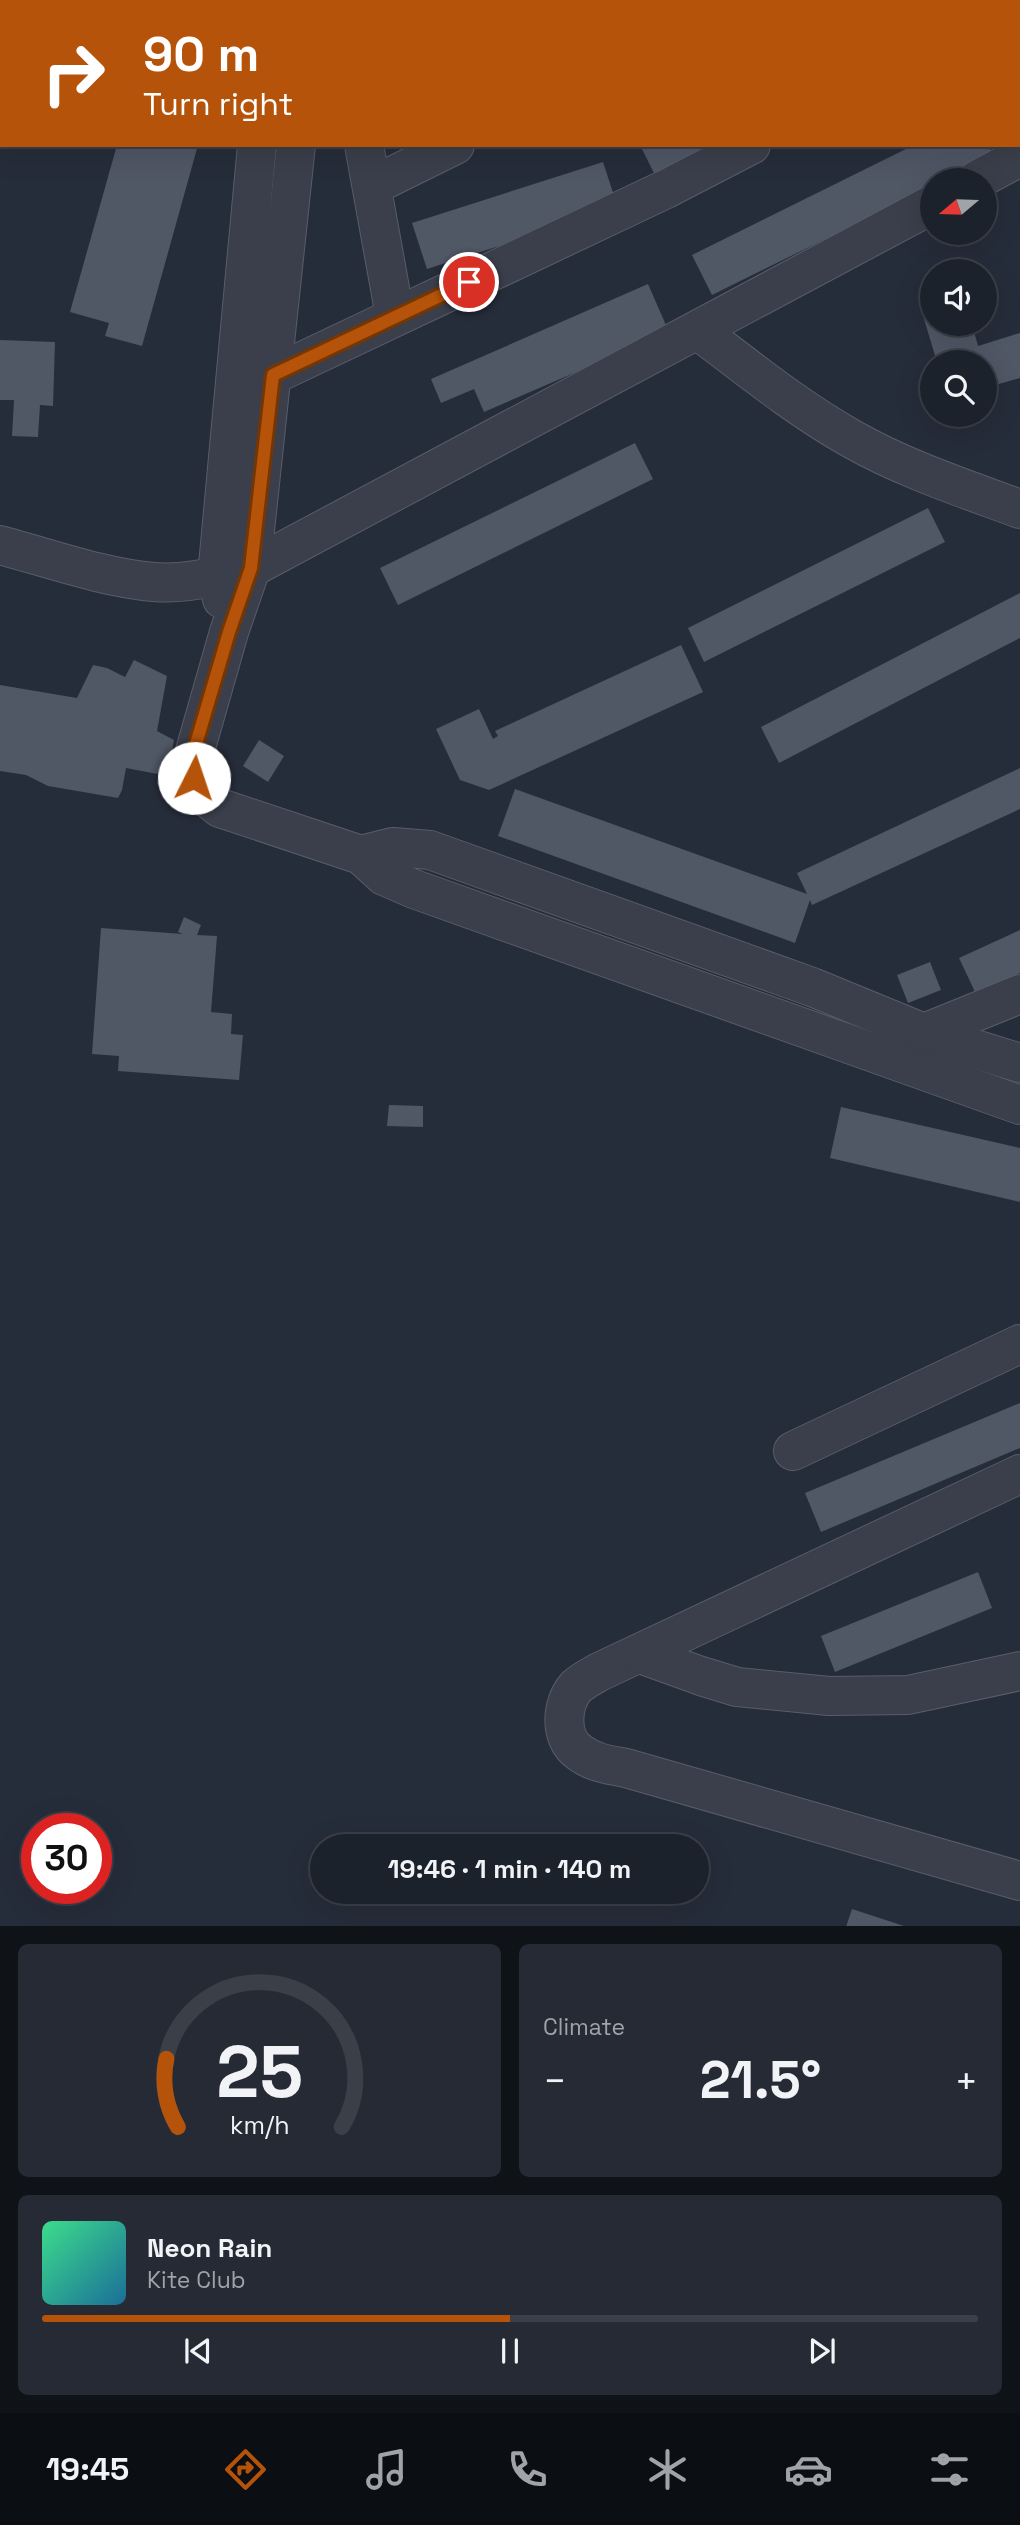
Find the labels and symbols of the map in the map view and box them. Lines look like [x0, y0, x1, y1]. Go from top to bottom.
north arrow [920, 168, 998, 245]
pin [439, 252, 499, 312]
position arrow [157, 741, 231, 815]
speed limit sign: 30 [21, 1813, 112, 1904]

